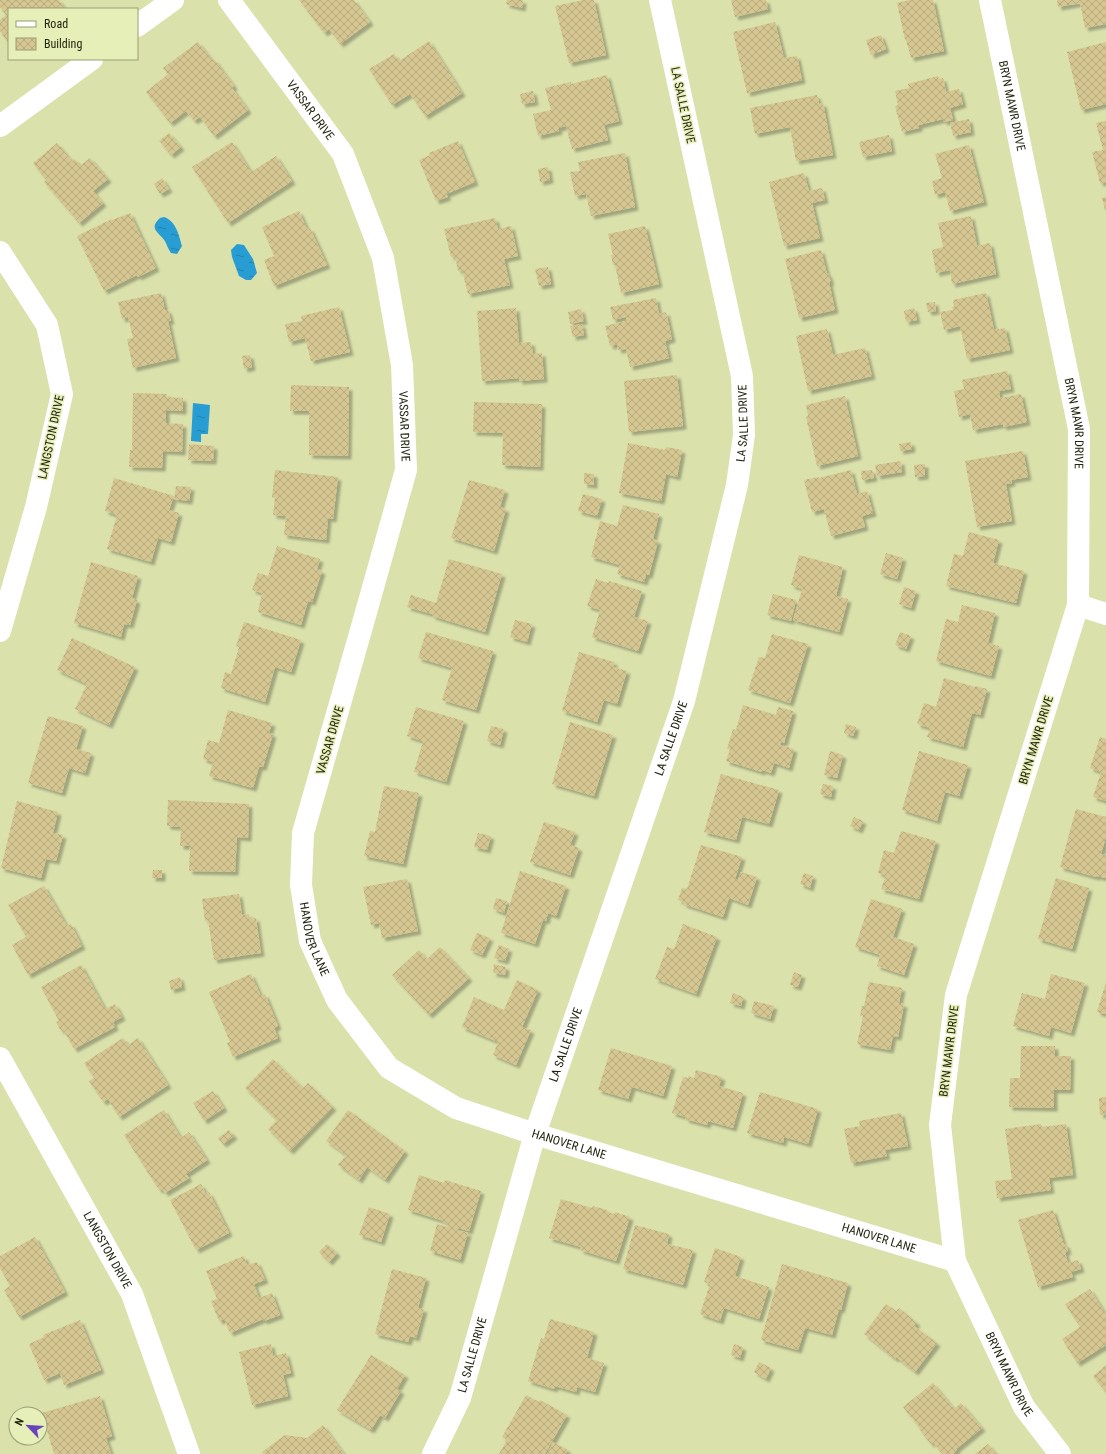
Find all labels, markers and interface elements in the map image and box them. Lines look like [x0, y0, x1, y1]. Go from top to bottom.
legend [8, 8, 138, 60]
text: Road [44, 17, 68, 31]
text: Building [44, 37, 82, 51]
street label: BRYN MAWR DRIVE [996, 59, 1028, 152]
street label: LA SALLE DRIVE [668, 66, 698, 144]
street label: VASSAR DRIVE [284, 78, 337, 143]
street label: BRYN MAWR DRIVE [1062, 376, 1086, 469]
street label: LA SALLE DRIVE [733, 384, 751, 463]
street label: VASSAR DRIVE [396, 391, 413, 462]
street label: LANGSTON DRIVE [35, 394, 67, 480]
street label: BRYN MAWR DRIVE [1016, 694, 1056, 786]
street label: LA SALLE DRIVE [652, 699, 690, 777]
street label: VASSAR DRIVE [314, 704, 346, 776]
street label: HANOVER LANE [297, 901, 332, 978]
street label: BRYN MAWR DRIVE [936, 1004, 962, 1098]
street label: LA SALLE DRIVE [546, 1006, 585, 1084]
street label: HANOVER LANE [530, 1126, 608, 1162]
street label: LANGSTON DRIVE [80, 1209, 135, 1291]
street label: HANOVER LANE [840, 1220, 918, 1256]
street label: LA SALLE DRIVE [455, 1316, 490, 1394]
street label: BRYN MAWR DRIVE [983, 1330, 1036, 1419]
north arrow [8, 1406, 48, 1446]
text: N [12, 1416, 27, 1428]

